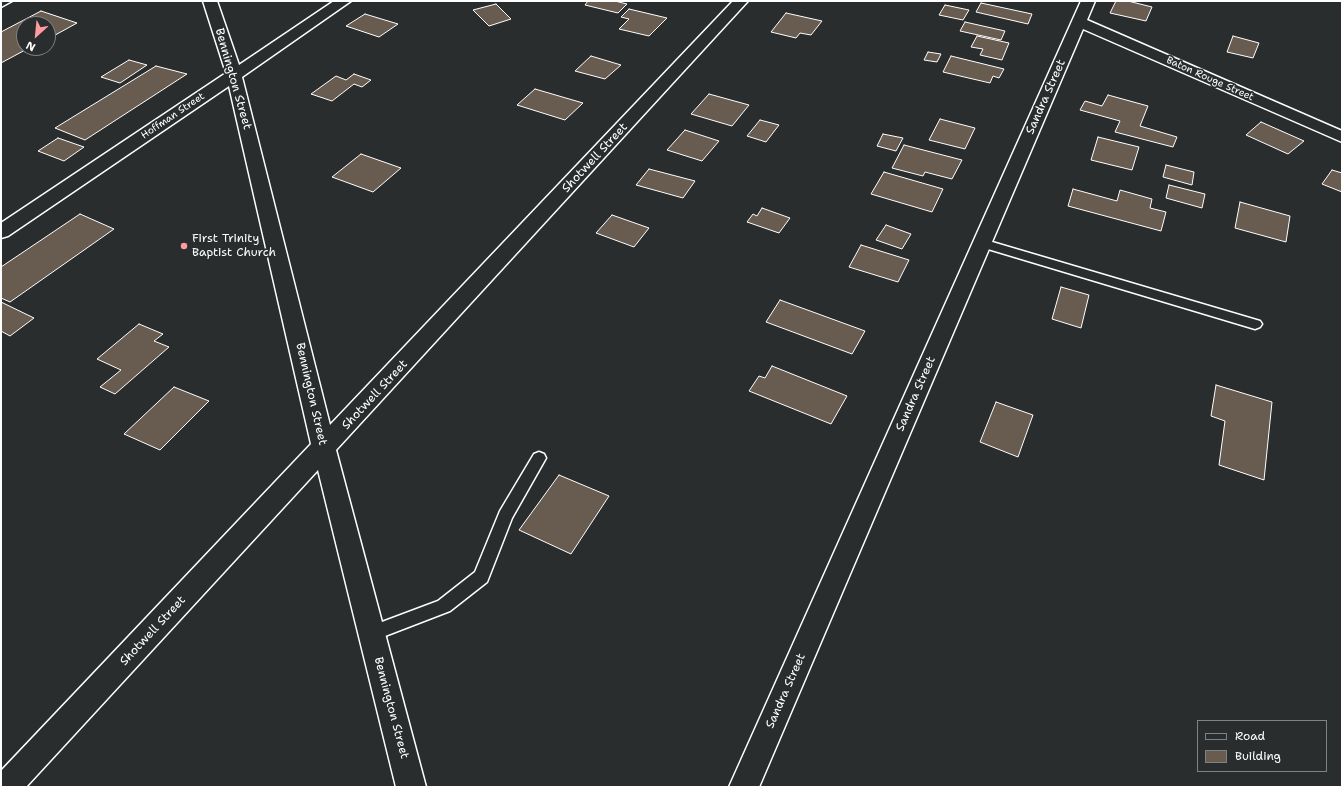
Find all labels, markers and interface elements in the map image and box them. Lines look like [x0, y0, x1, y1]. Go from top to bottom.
north arrow [16, 16, 56, 56]
street label: Bennington Street [212, 27, 254, 131]
text: N [23, 38, 38, 55]
street label: Baton Rouge Street [1164, 54, 1256, 104]
street label: Sandra Street [1023, 57, 1069, 137]
street label: Hoffman Street [139, 90, 207, 142]
street label: Shotwell Street [559, 120, 631, 196]
place label: First Trinity Baptist Church [192, 232, 276, 260]
marker: First Trinity Baptist Church [179, 241, 189, 251]
street label: Bennington Street [292, 341, 330, 447]
street label: Sandra Street [893, 354, 939, 434]
street label: Shotwell Street [339, 357, 411, 433]
street label: Shotwell Street [117, 593, 189, 669]
street label: Sandra Street [763, 651, 809, 731]
street label: Bennington Street [370, 656, 412, 760]
legend [1197, 720, 1327, 772]
text: Road [1235, 728, 1265, 744]
text: Building [1235, 748, 1281, 764]

